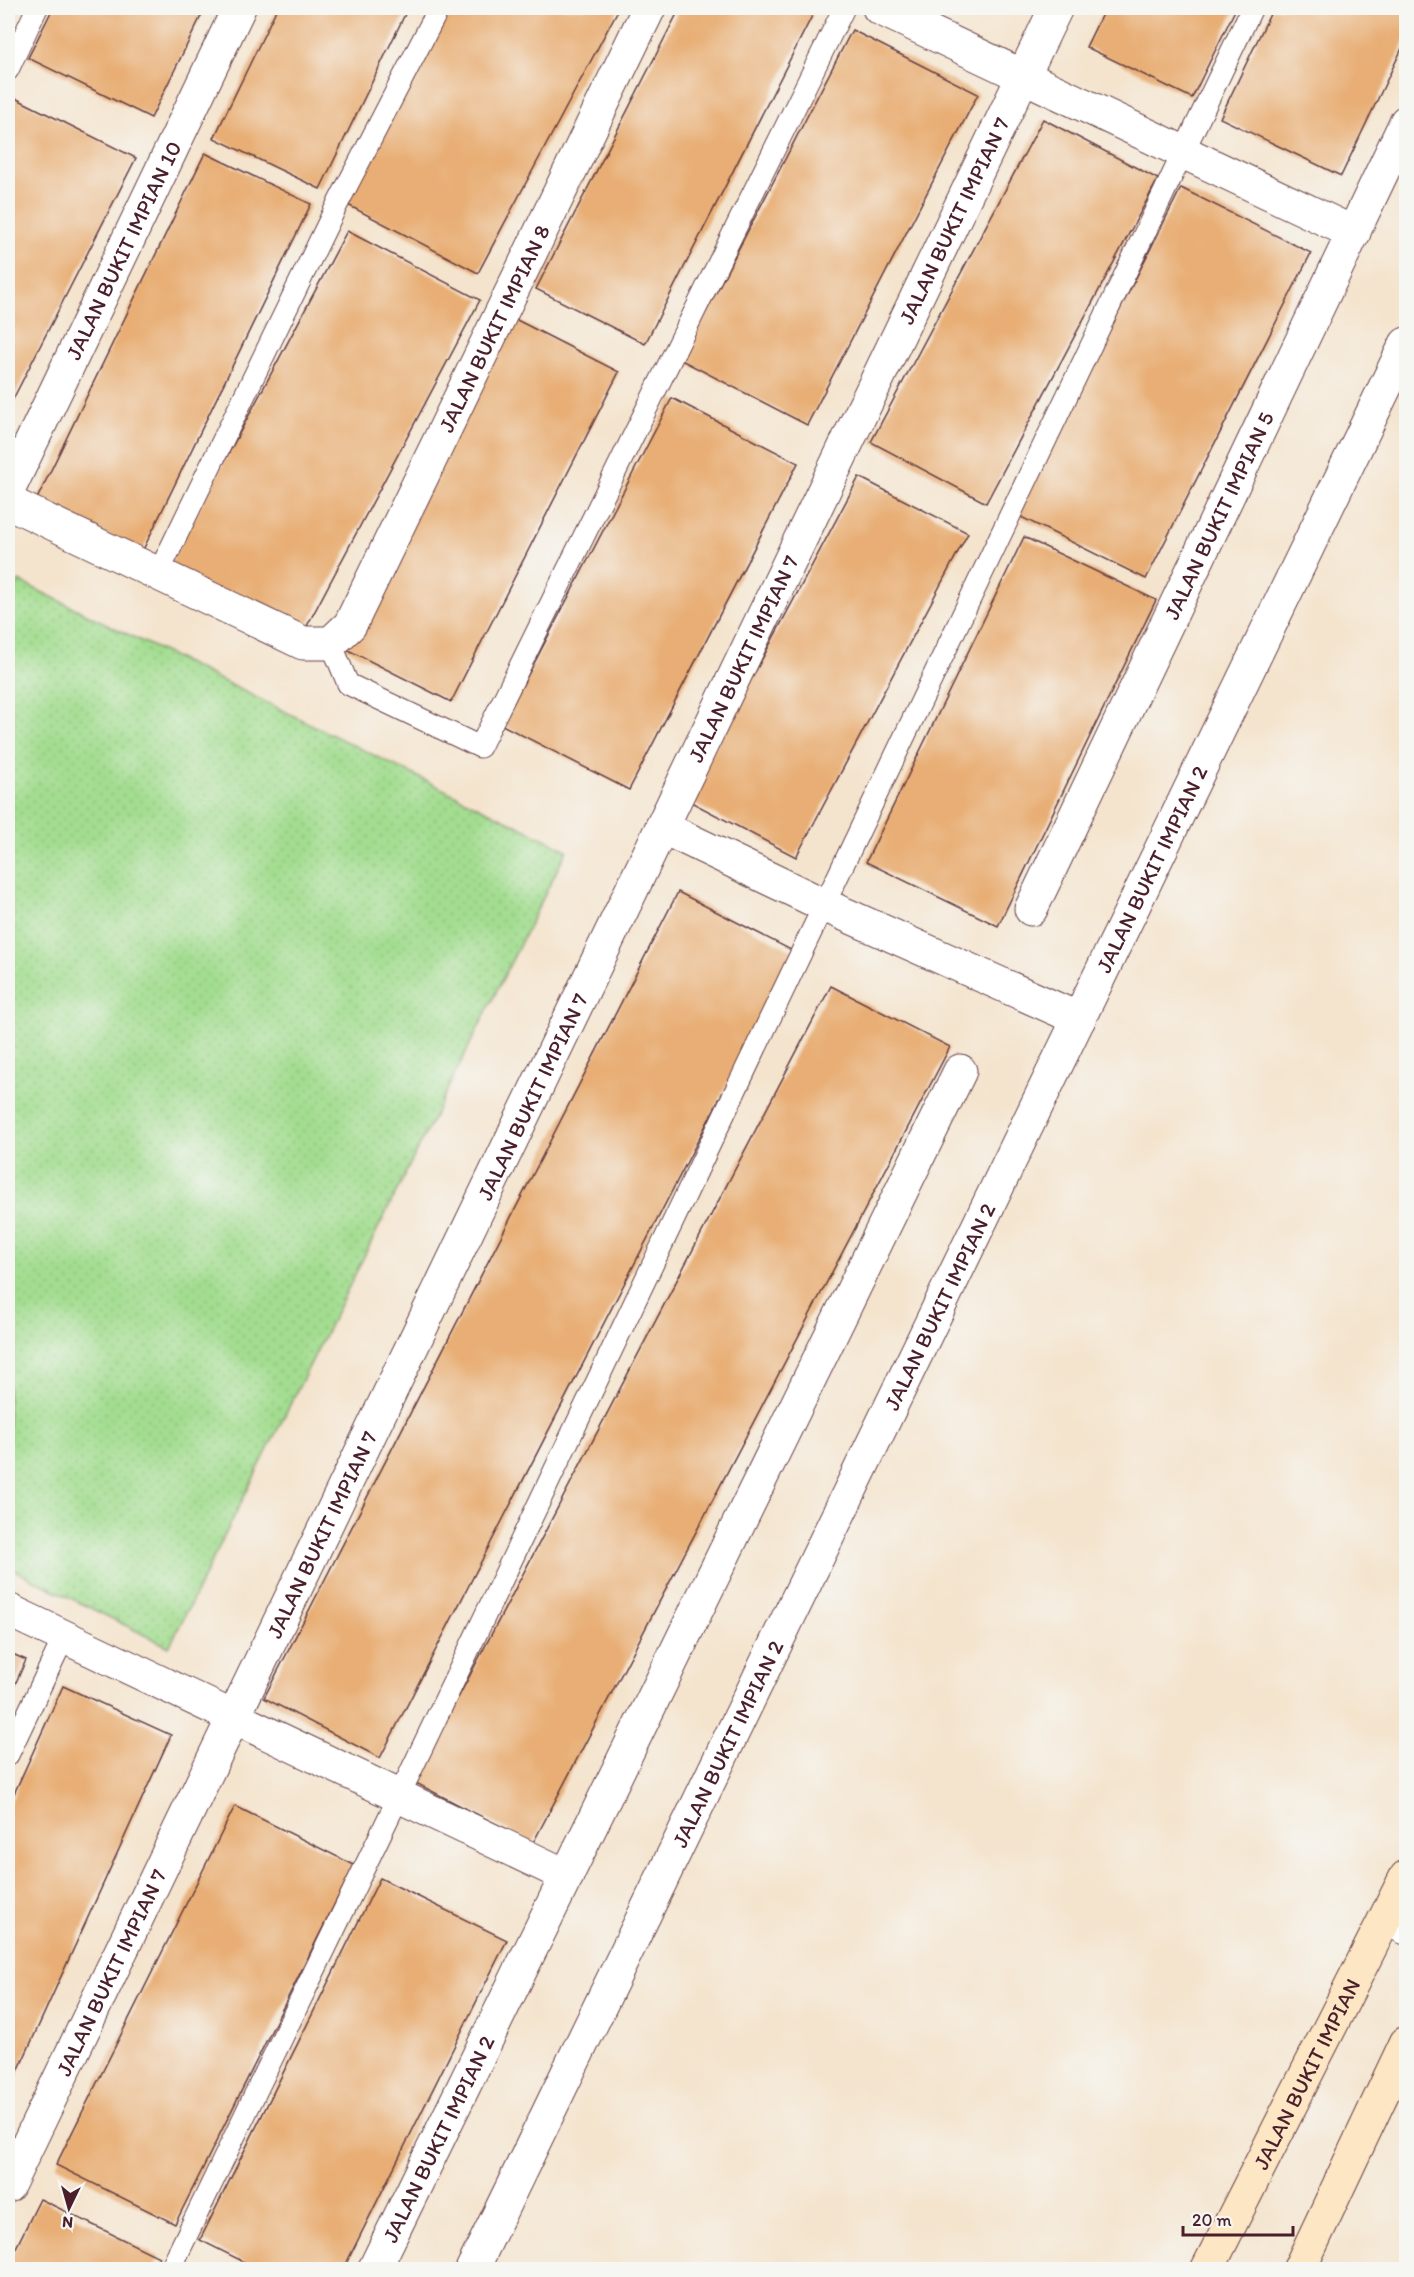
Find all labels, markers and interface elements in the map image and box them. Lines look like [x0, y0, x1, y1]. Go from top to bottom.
street label: JALAN BUKIT IMPIAN 7 [892, 113, 1015, 328]
street label: JALAN BUKIT IMPIAN 10 [59, 136, 187, 364]
street label: JALAN BUKIT IMPIAN 8 [432, 220, 556, 436]
street label: JALAN BUKIT IMPIAN 5 [1158, 407, 1280, 624]
street label: JALAN BUKIT IMPIAN 7 [682, 551, 804, 766]
street label: JALAN BUKIT IMPIAN 2 [1090, 761, 1213, 977]
street label: JALAN BUKIT IMPIAN 7 [471, 989, 593, 1204]
street label: JALAN BUKIT IMPIAN 2 [878, 1198, 1001, 1414]
street label: JALAN BUKIT IMPIAN 7 [260, 1427, 383, 1642]
street label: JALAN BUKIT IMPIAN 2 [666, 1635, 789, 1852]
street label: JALAN BUKIT IMPIAN 7 [50, 1865, 172, 2080]
street label: JALAN BUKIT IMPIAN [1247, 1974, 1366, 2174]
street label: JALAN BUKIT IMPIAN 2 [376, 2031, 500, 2247]
north arrow [39, 2178, 99, 2238]
scale bar [1183, 2199, 1292, 2237]
text: 20 m [1192, 2209, 1232, 2231]
text: N [62, 2213, 74, 2232]

